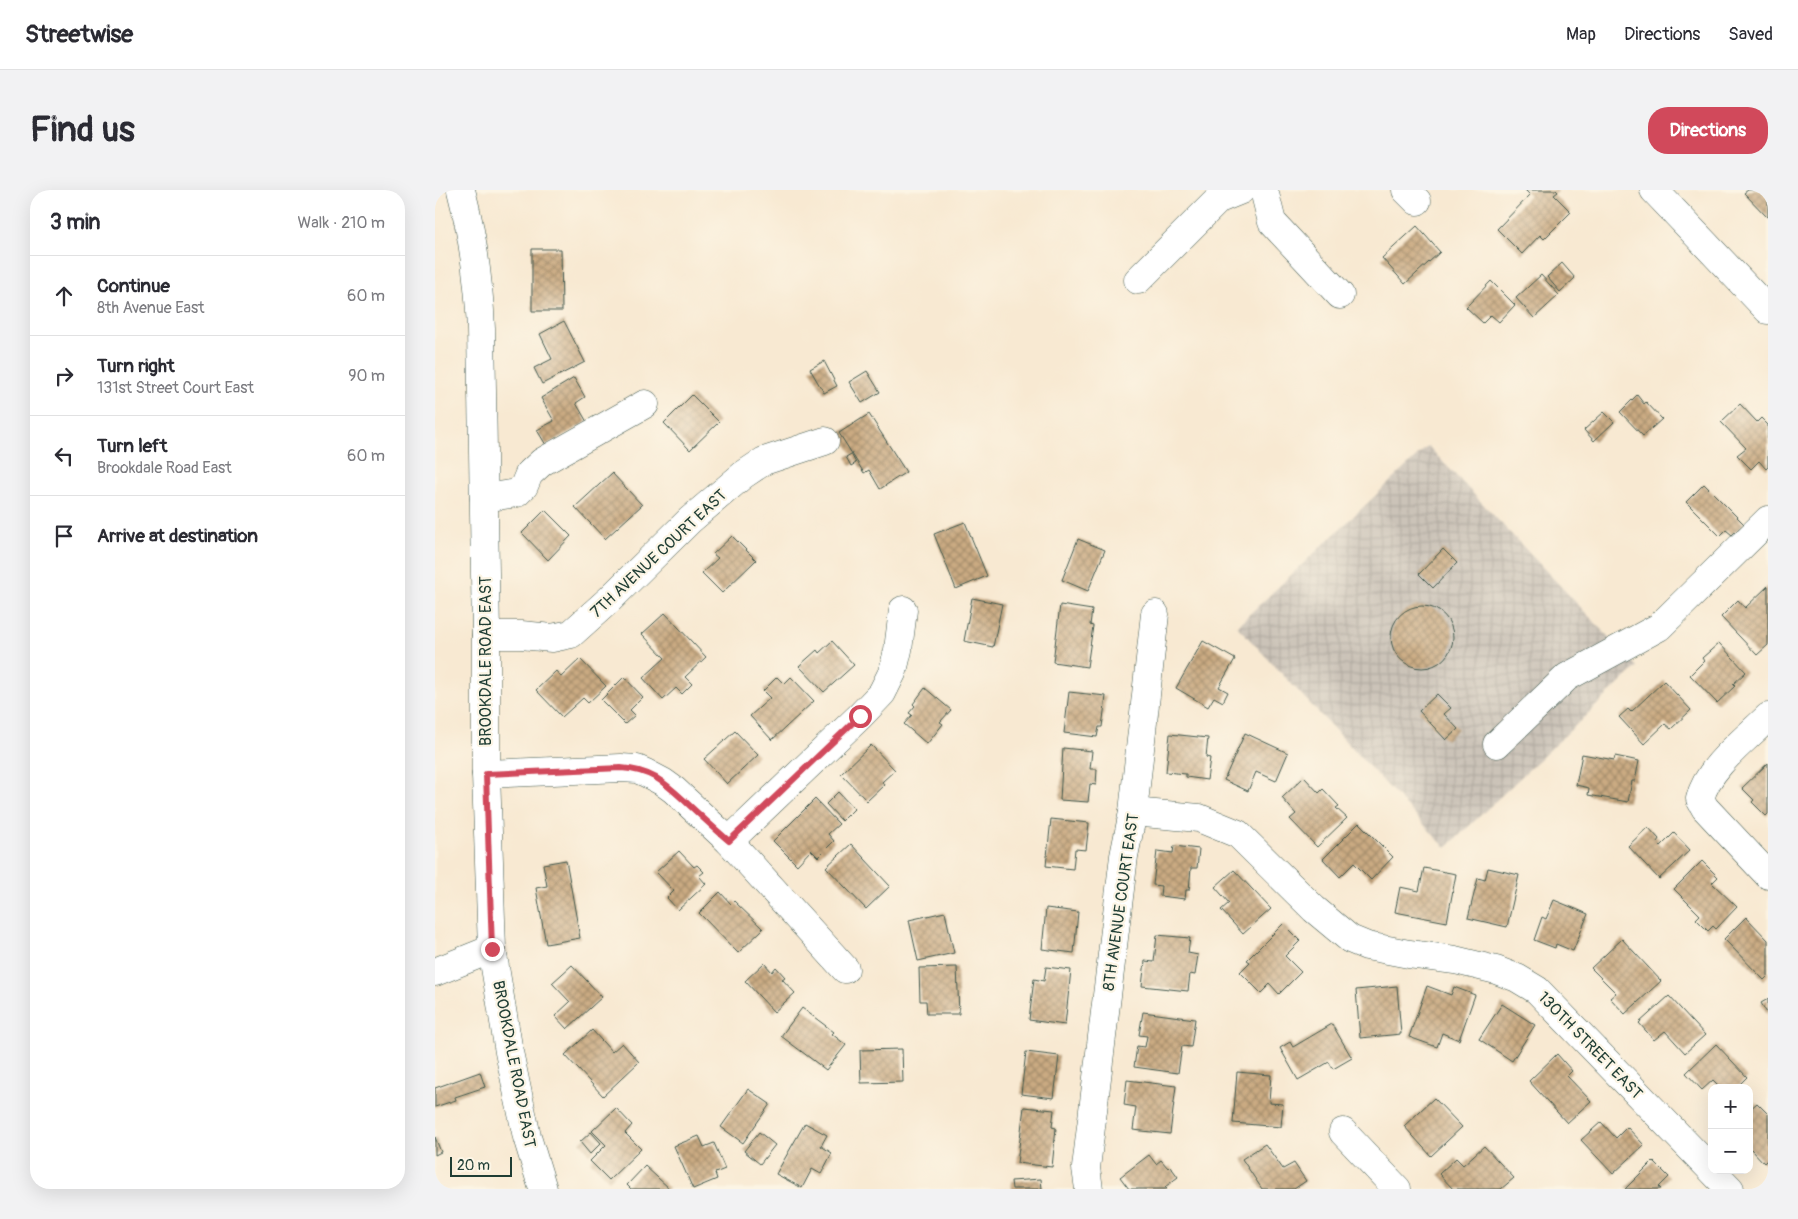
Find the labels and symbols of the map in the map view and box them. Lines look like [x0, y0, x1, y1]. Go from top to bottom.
street label: 7TH AVENUE COURT EAST [586, 485, 731, 622]
street label: BROOKDALE ROAD EAST [476, 576, 496, 746]
route start [849, 705, 872, 728]
street label: 8TH AVENUE COURT EAST [1099, 812, 1143, 992]
route end [481, 938, 504, 961]
street label: BROOKDALE ROAD EAST [488, 979, 540, 1150]
street label: 130TH STREET EAST [1534, 988, 1647, 1104]
scale bar [450, 1154, 513, 1177]

